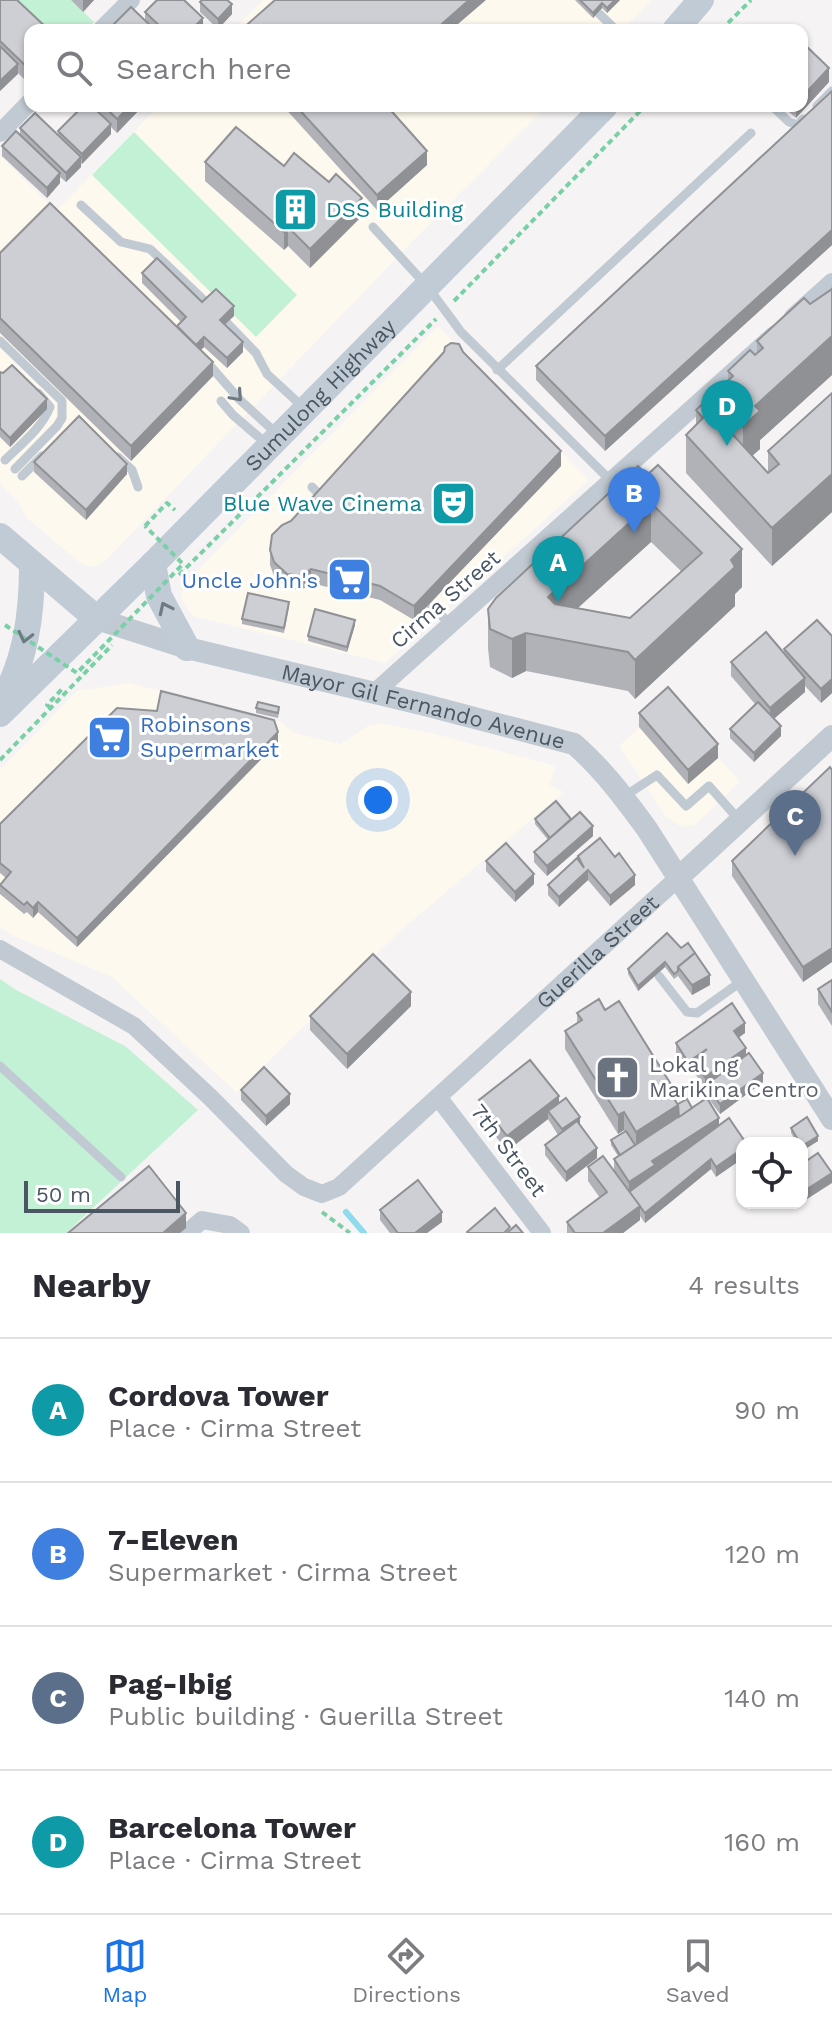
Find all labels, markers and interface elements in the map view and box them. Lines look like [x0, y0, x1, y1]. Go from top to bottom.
search box [24, 24, 808, 112]
icon: search [52, 46, 96, 90]
text: Search here [116, 51, 292, 86]
building icon: DSS Building [271, 185, 319, 233]
place label: DSS Building [326, 197, 463, 222]
street label: Sumulong Highway [240, 314, 401, 476]
pin: D [701, 380, 753, 446]
one-way arrow [227, 386, 242, 401]
pin: B [608, 467, 660, 533]
theatre icon: Blue Wave Cinema [429, 479, 477, 527]
place label: Blue Wave Cinema [223, 491, 422, 516]
pin: A [532, 536, 584, 602]
street label: Cirma Street [386, 545, 505, 654]
supermarket icon: Uncle John's [325, 556, 373, 604]
place label: Uncle John's [182, 568, 318, 593]
one-way arrow [159, 602, 175, 616]
one-way arrow [17, 630, 34, 643]
street label: Mayor Gil Fernando Avenue [279, 659, 568, 754]
place label: Robinsons Supermarket [140, 712, 279, 762]
supermarket icon: Robinsons Supermarket [85, 713, 133, 761]
your location [358, 780, 398, 820]
pin: C [769, 790, 821, 856]
street label: Guerilla Street [531, 890, 664, 1014]
place label: Lokal ng Marikina Centro [649, 1052, 819, 1102]
church icon: Lokal ng Marikina Centro [594, 1053, 642, 1101]
street label: 7th Street [466, 1099, 551, 1201]
map controls [736, 1137, 808, 1209]
button: locate [736, 1137, 808, 1209]
scale bar [24, 1177, 180, 1213]
text: 50 m [36, 1182, 91, 1207]
text: Nearby [32, 1265, 151, 1305]
text: 4 results [688, 1270, 800, 1300]
text: Cordova Tower [108, 1378, 329, 1413]
text: A [49, 1395, 67, 1425]
text: 90 m [734, 1395, 800, 1425]
text: Place · Cirma Street [108, 1413, 361, 1443]
text: 7-Eleven [108, 1522, 239, 1557]
text: B [49, 1539, 67, 1569]
text: 120 m [725, 1539, 800, 1569]
text: Supermarket · Cirma Street [108, 1557, 457, 1587]
text: Pag-Ibig [108, 1666, 232, 1701]
text: C [49, 1683, 67, 1713]
text: 140 m [724, 1683, 800, 1713]
text: Public building · Guerilla Street [108, 1701, 503, 1731]
text: Barcelona Tower [108, 1810, 356, 1845]
text: D [49, 1827, 67, 1857]
text: 160 m [724, 1827, 800, 1857]
text: Place · Cirma Street [108, 1845, 361, 1875]
tab: Map [102, 1934, 147, 2007]
tab: Directions [352, 1934, 461, 2007]
tab: Saved [666, 1934, 730, 2007]

